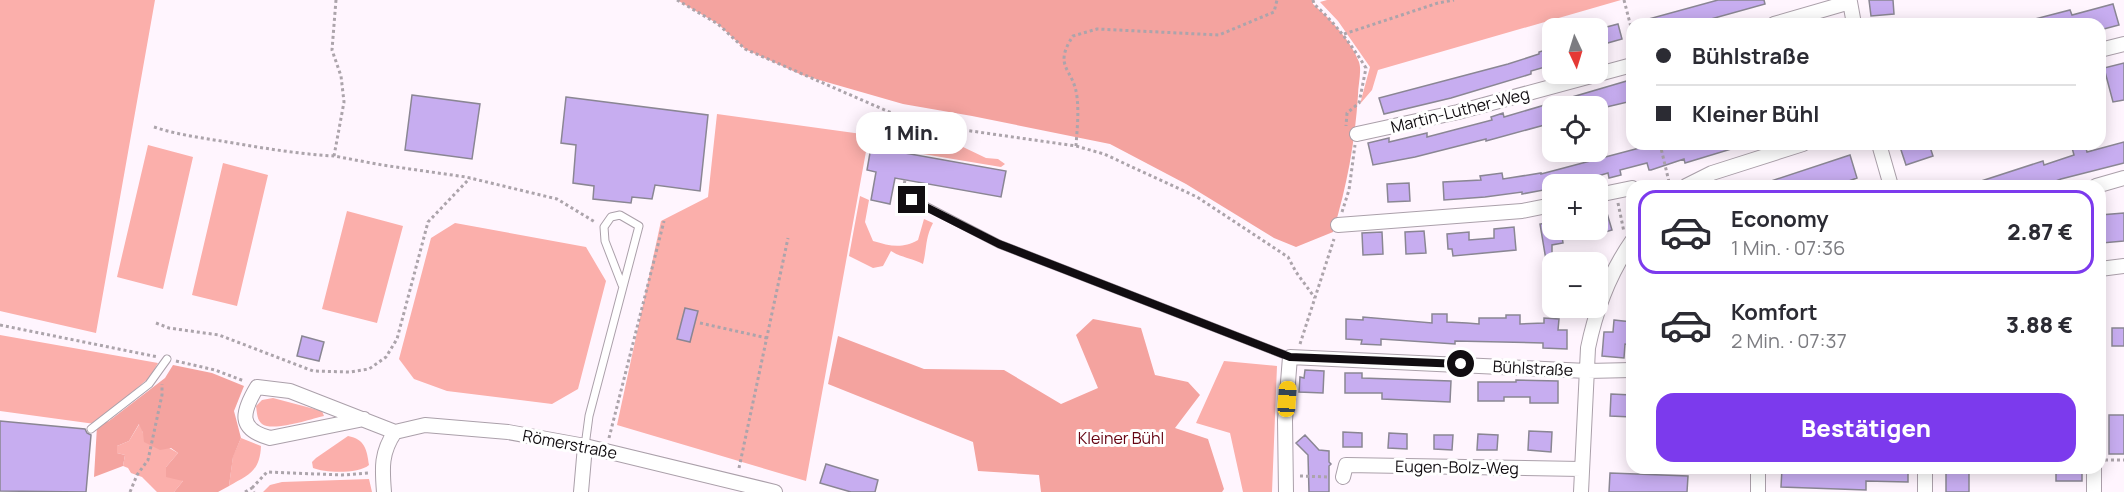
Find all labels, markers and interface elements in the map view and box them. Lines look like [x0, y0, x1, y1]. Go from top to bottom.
north arrow [1542, 18, 1608, 84]
map controls [1542, 18, 1608, 318]
text: Bühlstraße [1692, 41, 1809, 71]
street label: Martin-Luther-Weg [1388, 82, 1532, 138]
button: locate [1542, 96, 1608, 162]
text: Kleiner Bühl [1692, 99, 1819, 129]
callout: 1 Min. [856, 113, 968, 155]
text: 1 Min. [884, 119, 939, 146]
button: + [1542, 174, 1608, 240]
route end [898, 186, 925, 213]
text: Economy [1731, 204, 1829, 234]
icon: car [1659, 205, 1713, 259]
text: 2.87 € [2007, 217, 2073, 247]
text: 1 Min. · 07:36 [1731, 234, 1845, 261]
button: − [1542, 252, 1608, 318]
text: Komfort [1731, 297, 1818, 327]
icon: car [1659, 298, 1713, 352]
text: 3.88 € [2006, 310, 2073, 340]
text: 2 Min. · 07:37 [1731, 327, 1847, 354]
route start [1447, 350, 1474, 377]
street label: Bühlstraße [1492, 355, 1574, 381]
car [1277, 380, 1297, 418]
button: Bestätigen [1656, 393, 2076, 462]
street label: Römerstraße [521, 424, 619, 464]
park label: Kleiner Bühl [1078, 427, 1164, 449]
street label: Eugen-Bolz-Weg [1395, 455, 1519, 479]

